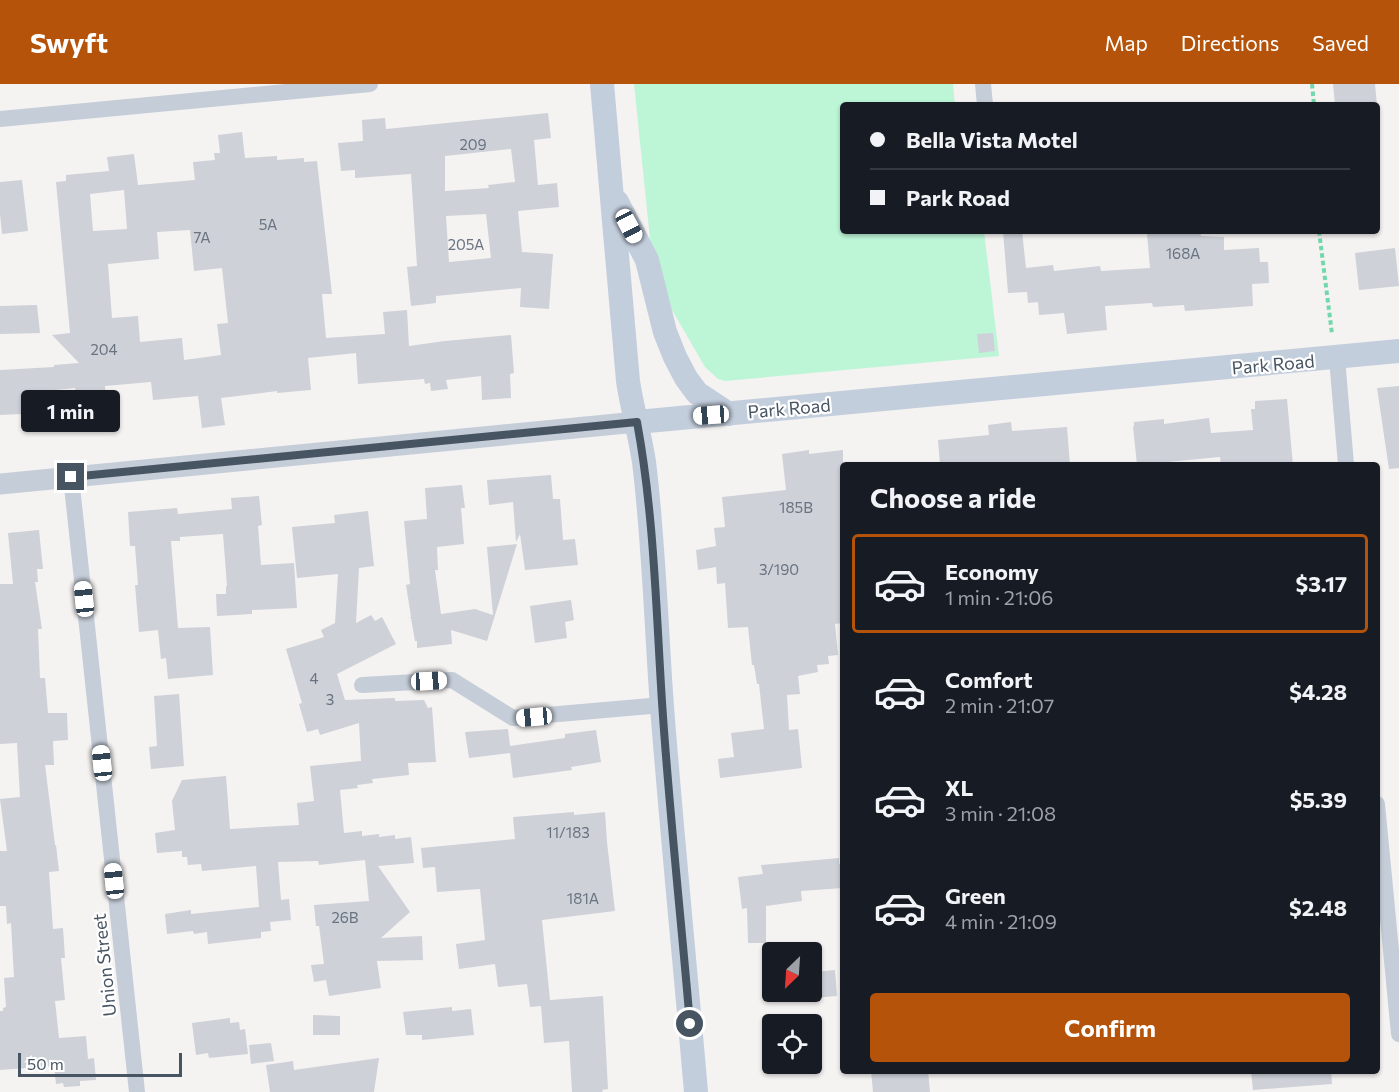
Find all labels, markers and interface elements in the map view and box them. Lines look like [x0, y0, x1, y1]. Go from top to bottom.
text: Swyft [30, 25, 108, 59]
text: Map [1105, 30, 1148, 55]
text: Directions [1181, 30, 1279, 55]
text: Saved [1312, 30, 1369, 55]
text: Bella Vista Motel [906, 126, 1078, 153]
house number: 209 [459, 135, 487, 153]
text: Park Road [906, 184, 1010, 211]
car [613, 206, 645, 246]
house number: 5A [259, 215, 277, 233]
house number: 7A [193, 228, 211, 246]
house number: 205A [448, 235, 484, 253]
house number: 168A [1166, 244, 1200, 262]
house number: 204 [90, 340, 118, 358]
street label: Park Road [1231, 349, 1315, 379]
callout: 1 min [22, 390, 121, 432]
street label: Park Road [747, 393, 831, 423]
text: 1 min [47, 399, 94, 423]
car [692, 405, 730, 425]
route end [57, 463, 84, 490]
text: Choose a ride [870, 481, 1036, 514]
house number: 185B [779, 498, 813, 516]
icon: car [873, 557, 927, 611]
text: Economy [945, 558, 1039, 585]
house number: 3/190 [759, 560, 799, 578]
text: $3.17 [1296, 570, 1347, 597]
car [73, 580, 95, 618]
text: 1 min · 21:06 [945, 585, 1053, 609]
icon: car [873, 665, 927, 719]
text: Comfort [945, 666, 1033, 693]
house number: 4 [310, 669, 319, 687]
car [411, 671, 447, 691]
text: $4.28 [1289, 678, 1347, 705]
house number: 3 [326, 690, 334, 708]
text: 2 min · 21:07 [945, 693, 1054, 717]
car [515, 706, 553, 728]
car [91, 744, 113, 782]
icon: car [873, 773, 927, 827]
text: XL [945, 774, 973, 801]
text: $5.39 [1290, 786, 1347, 813]
text: 3 min · 21:08 [945, 801, 1056, 825]
house number: 11/183 [546, 823, 590, 841]
car [103, 862, 125, 900]
icon: car [873, 881, 927, 935]
text: Green [945, 882, 1006, 909]
house number: 181A [567, 889, 599, 907]
text: $2.48 [1289, 894, 1347, 921]
house number: 26B [331, 908, 359, 926]
text: 4 min · 21:09 [945, 909, 1057, 933]
street label: Union Street [88, 912, 120, 1018]
north arrow [762, 942, 822, 1002]
map controls [762, 942, 822, 1074]
button: Confirm [870, 993, 1350, 1062]
route start [676, 1010, 703, 1037]
button: locate [762, 1014, 822, 1074]
scale bar [18, 1050, 182, 1078]
text: 50 m [27, 1054, 64, 1073]

